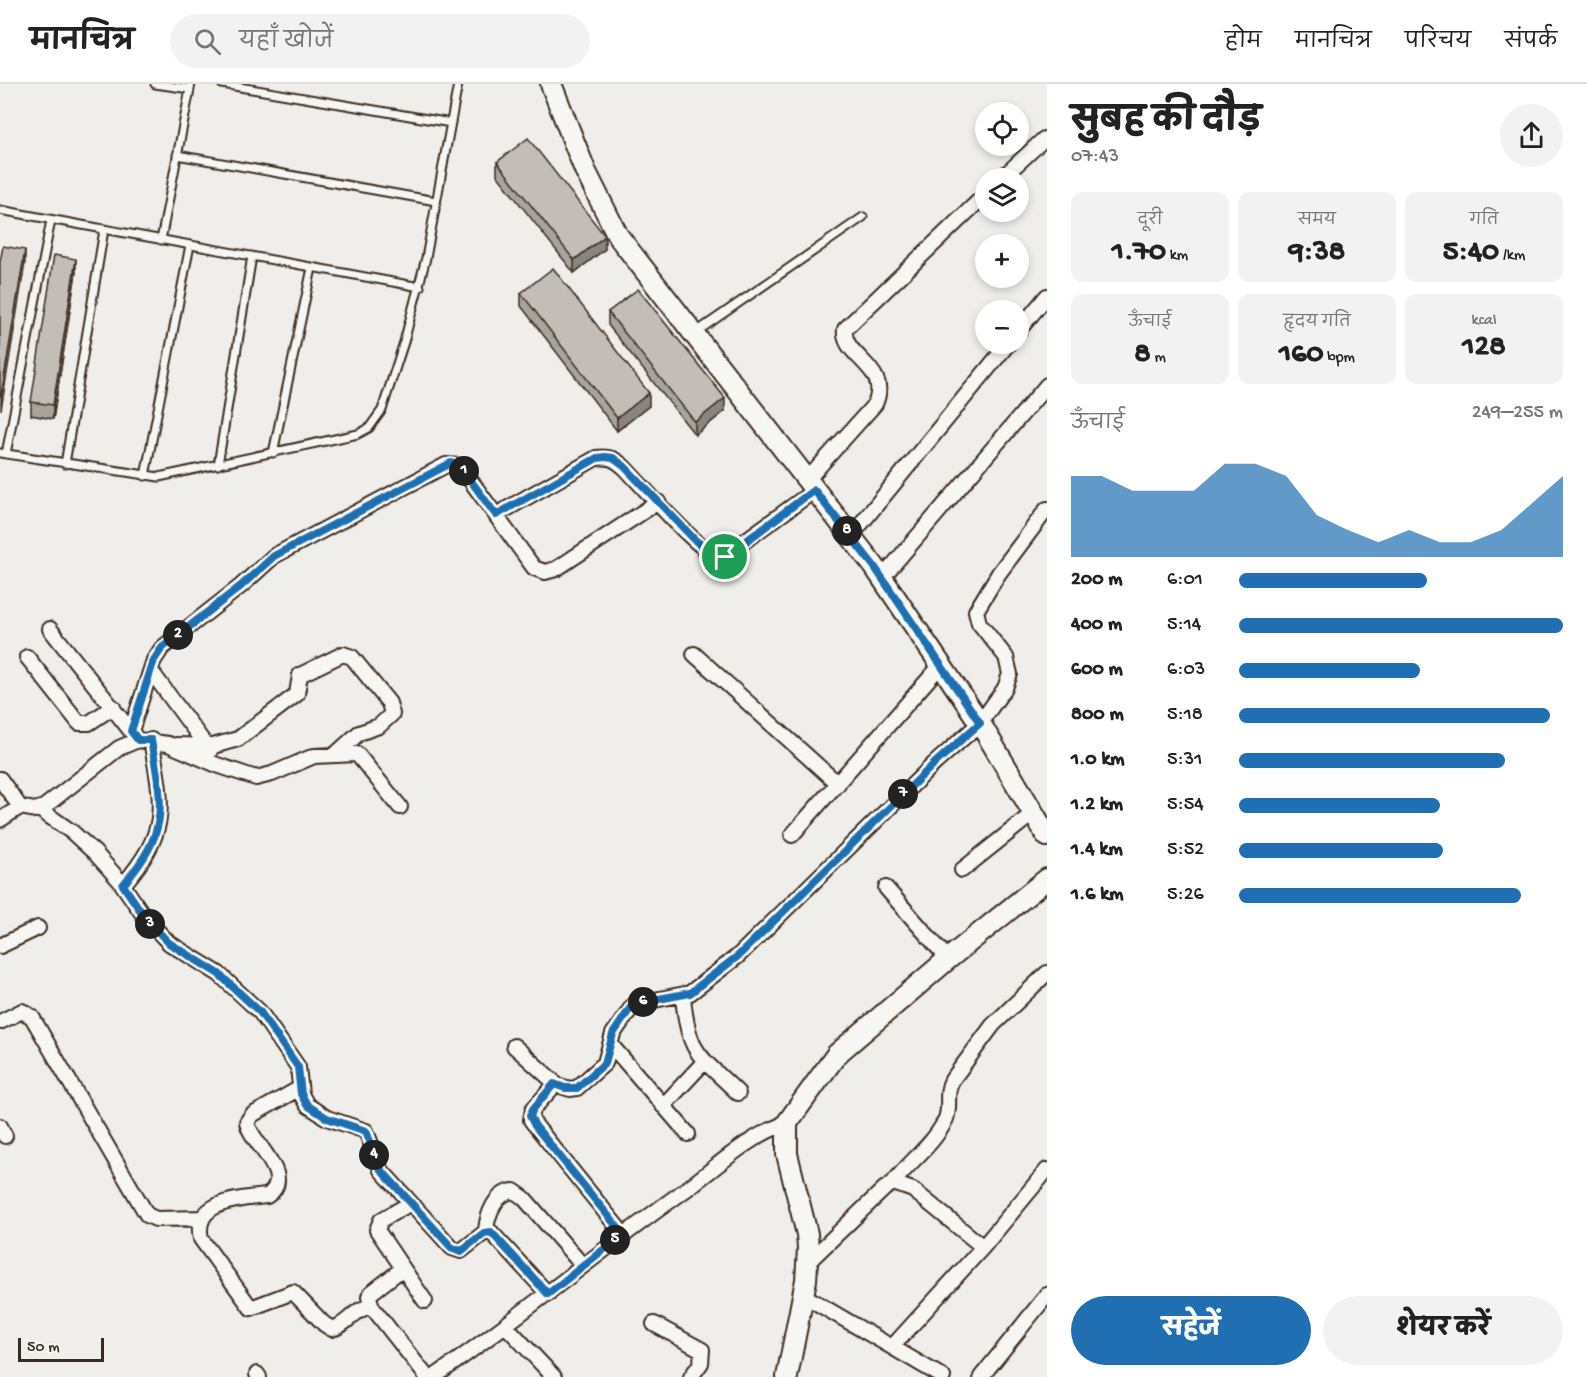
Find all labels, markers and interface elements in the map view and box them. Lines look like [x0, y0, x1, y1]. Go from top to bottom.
search box [170, 14, 590, 68]
icon: search [191, 25, 224, 58]
text: मानचित्र [30, 27, 134, 60]
text: यहाँ खोजें [239, 30, 333, 56]
text: होम [1225, 31, 1262, 56]
text: मानचित्र [1295, 31, 1372, 56]
text: परिचय [1405, 31, 1471, 56]
text: संपर्क [1504, 31, 1557, 56]
map controls [975, 102, 1029, 354]
button: locate [975, 102, 1029, 156]
text: सुबह की दौड़ [1071, 104, 1261, 142]
button: share [1500, 104, 1563, 167]
text: 07:43 [1071, 146, 1119, 169]
button: layers [975, 168, 1029, 222]
text: दूरी [1137, 212, 1163, 231]
text: समय [1298, 212, 1336, 231]
text: गति [1469, 212, 1499, 231]
button: + [975, 234, 1029, 288]
text: 1.70 [1112, 236, 1166, 271]
text: 9:38 [1289, 236, 1345, 271]
text: 5:40 [1443, 236, 1499, 271]
text: km [1166, 247, 1188, 266]
text: /km [1499, 247, 1525, 266]
button: − [975, 300, 1029, 354]
text: kcal [1472, 312, 1496, 331]
text: ऊँचाई [1129, 314, 1171, 333]
text: हृदय गति [1283, 314, 1351, 333]
text: 128 [1462, 331, 1506, 366]
text: 8 [1134, 338, 1151, 373]
text: 160 [1279, 338, 1323, 373]
text: m [1151, 349, 1166, 368]
text: bpm [1323, 349, 1355, 368]
text: 249–255 m [1472, 402, 1563, 425]
text: ऊँचाई [1071, 413, 1125, 436]
pin: 1 [449, 456, 479, 486]
text: 1 [461, 461, 467, 480]
pin: 8 [832, 516, 862, 546]
text: 8 [843, 521, 851, 540]
pin [699, 531, 750, 582]
icon: arrive [708, 540, 741, 573]
text: 200 m [1071, 569, 1122, 592]
text: 6:01 [1167, 569, 1203, 592]
text: 400 m [1071, 614, 1122, 637]
text: 5:14 [1167, 614, 1201, 637]
pin: 2 [163, 620, 193, 650]
text: 2 [174, 625, 182, 644]
text: 600 m [1071, 659, 1123, 682]
text: 6:03 [1167, 659, 1205, 682]
text: 800 m [1071, 704, 1124, 727]
text: 5:18 [1167, 704, 1203, 727]
text: 1.0 km [1071, 749, 1125, 772]
text: 5:31 [1167, 749, 1202, 772]
pin: 7 [888, 779, 918, 809]
text: 7 [899, 784, 907, 803]
text: 1.2 km [1071, 794, 1123, 817]
text: 5:54 [1167, 794, 1204, 817]
text: 1.4 km [1071, 839, 1123, 862]
text: 5:52 [1167, 839, 1204, 862]
text: 1.6 km [1071, 884, 1123, 907]
text: 5:26 [1167, 884, 1204, 907]
pin: 3 [135, 909, 165, 939]
text: 3 [146, 914, 154, 933]
pin: 6 [628, 987, 658, 1017]
text: 6 [639, 992, 647, 1011]
pin: 4 [359, 1140, 389, 1170]
text: 4 [370, 1145, 378, 1164]
pin: 5 [600, 1225, 630, 1255]
text: 5 [611, 1230, 619, 1249]
button: सहेजें [1071, 1296, 1311, 1365]
button: शेयर करें [1323, 1296, 1563, 1365]
scale bar [18, 1335, 104, 1362]
text: 50 m [27, 1339, 60, 1358]

